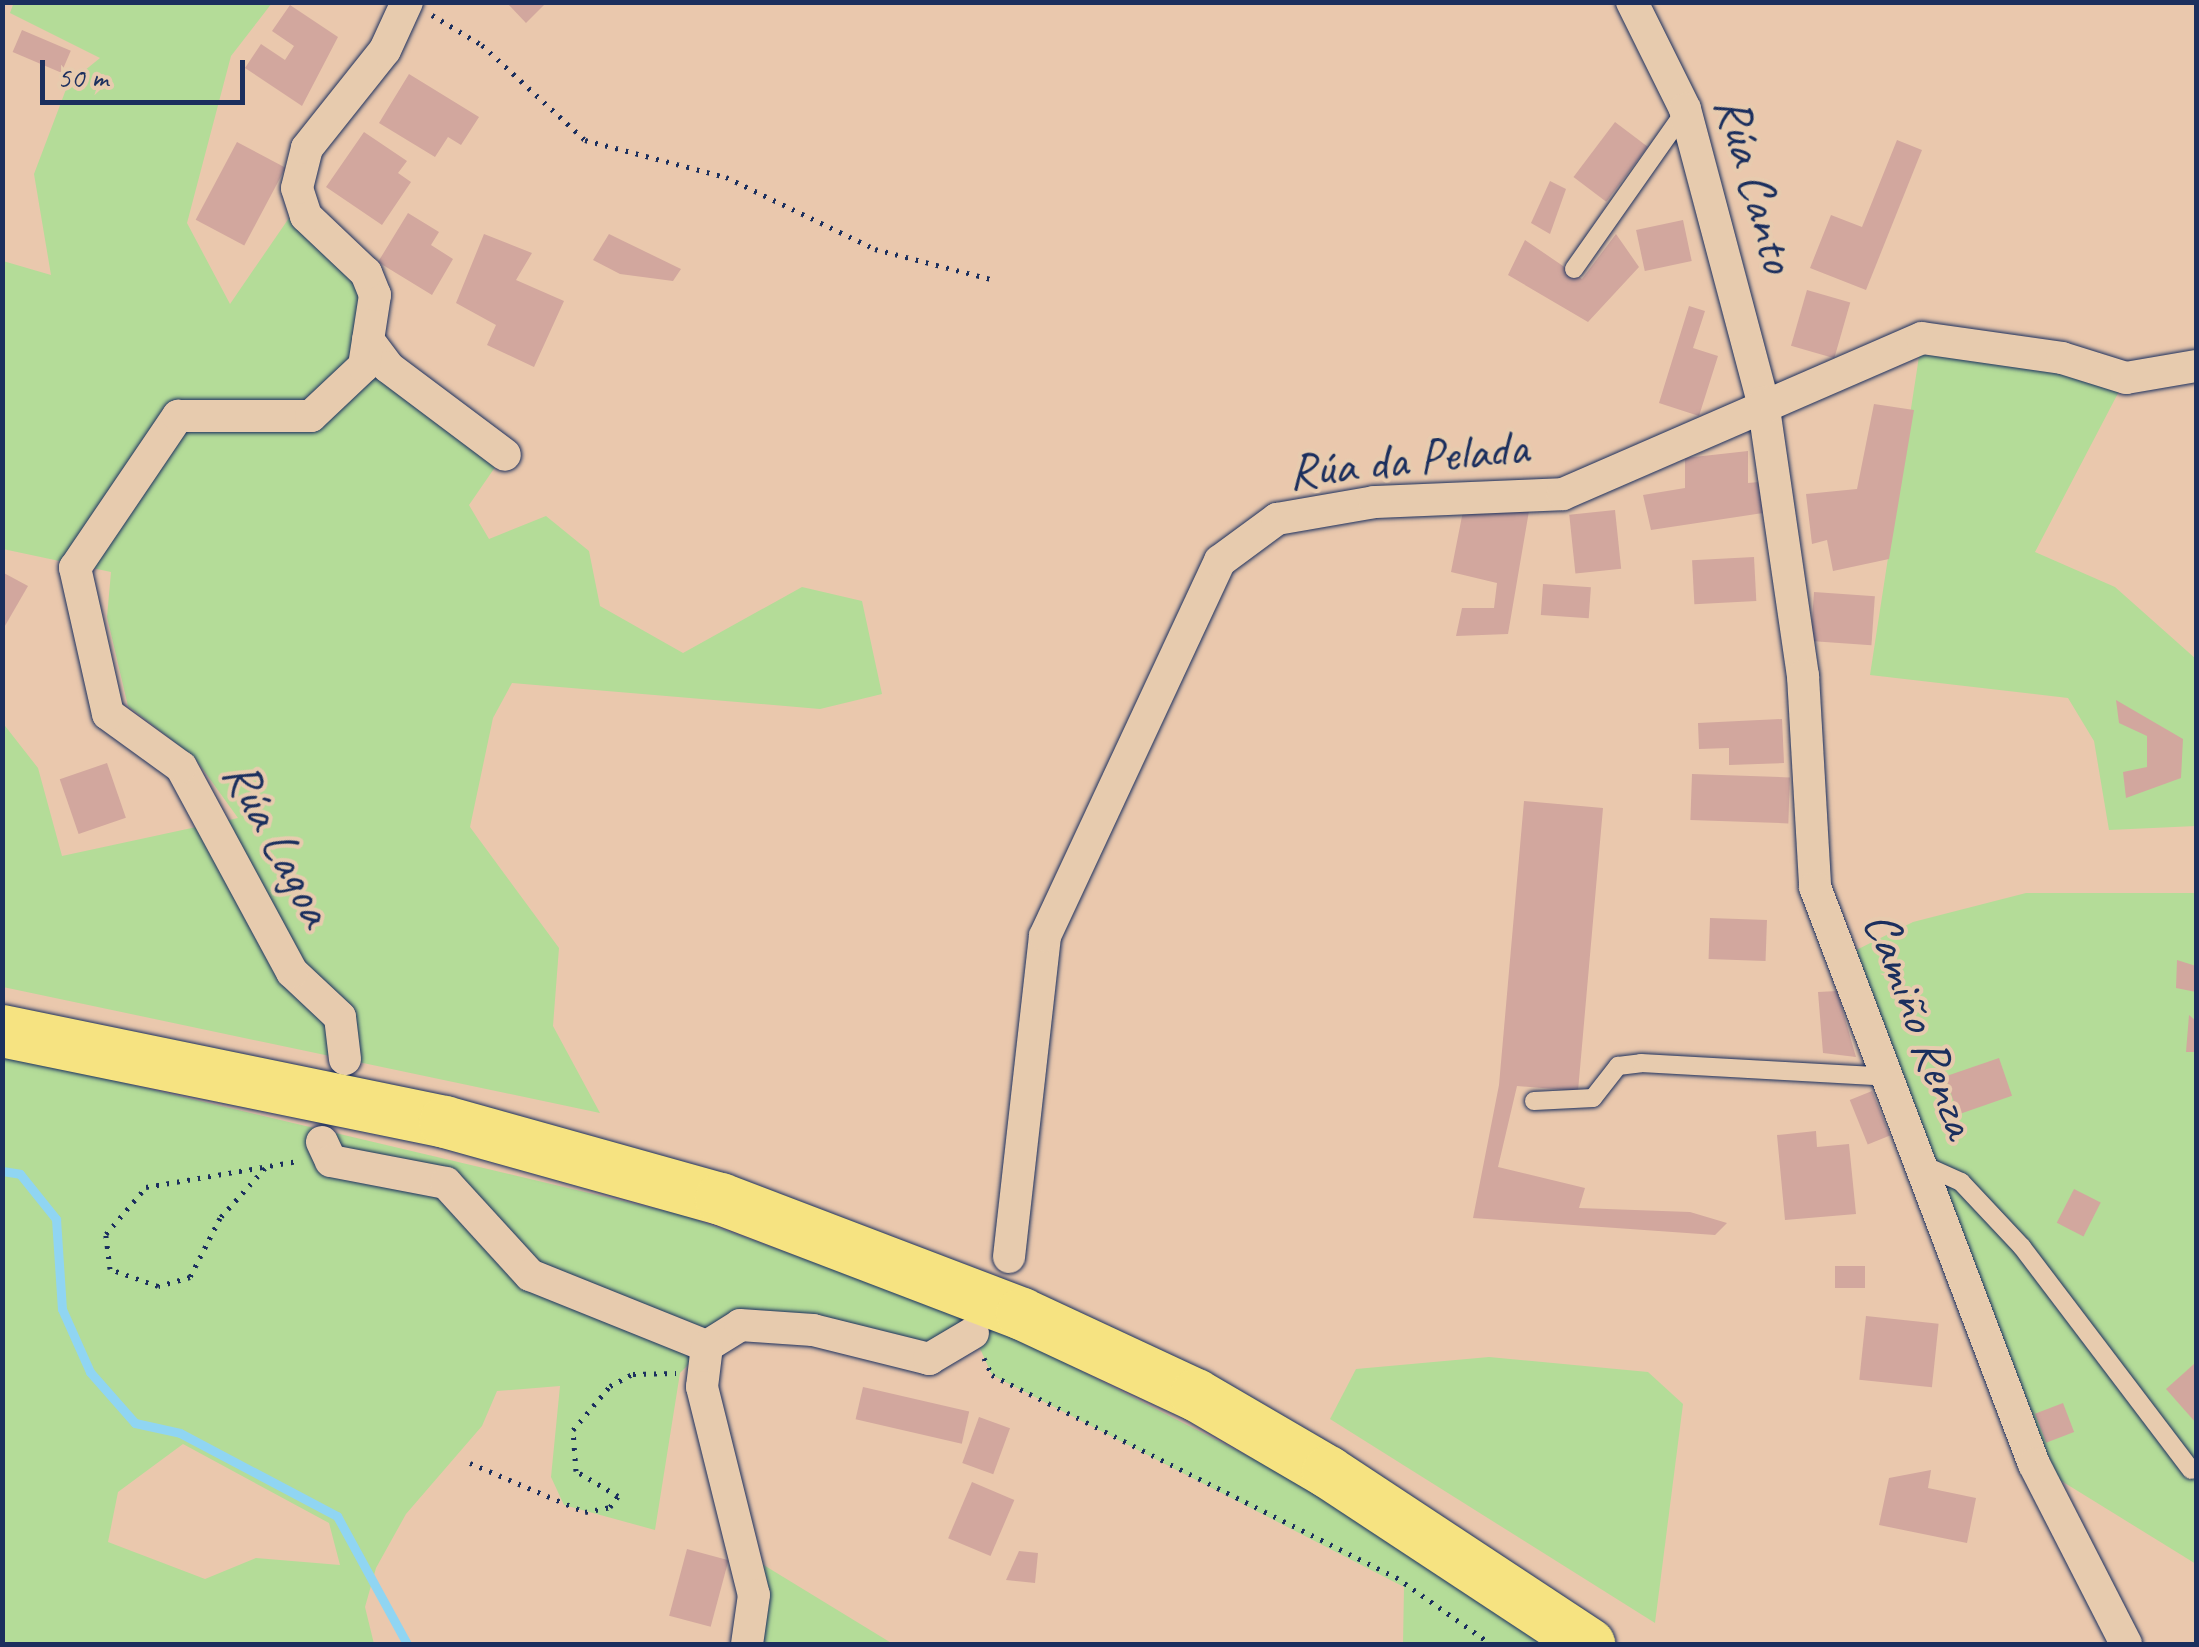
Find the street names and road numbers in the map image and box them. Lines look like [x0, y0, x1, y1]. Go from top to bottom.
street label: Rúa Canto [1702, 89, 1810, 279]
street label: Rúa da Pelada [1285, 417, 1531, 501]
street label: Rúa Lagoa [211, 750, 347, 936]
street label: Camiño Renza [1851, 903, 1991, 1145]

